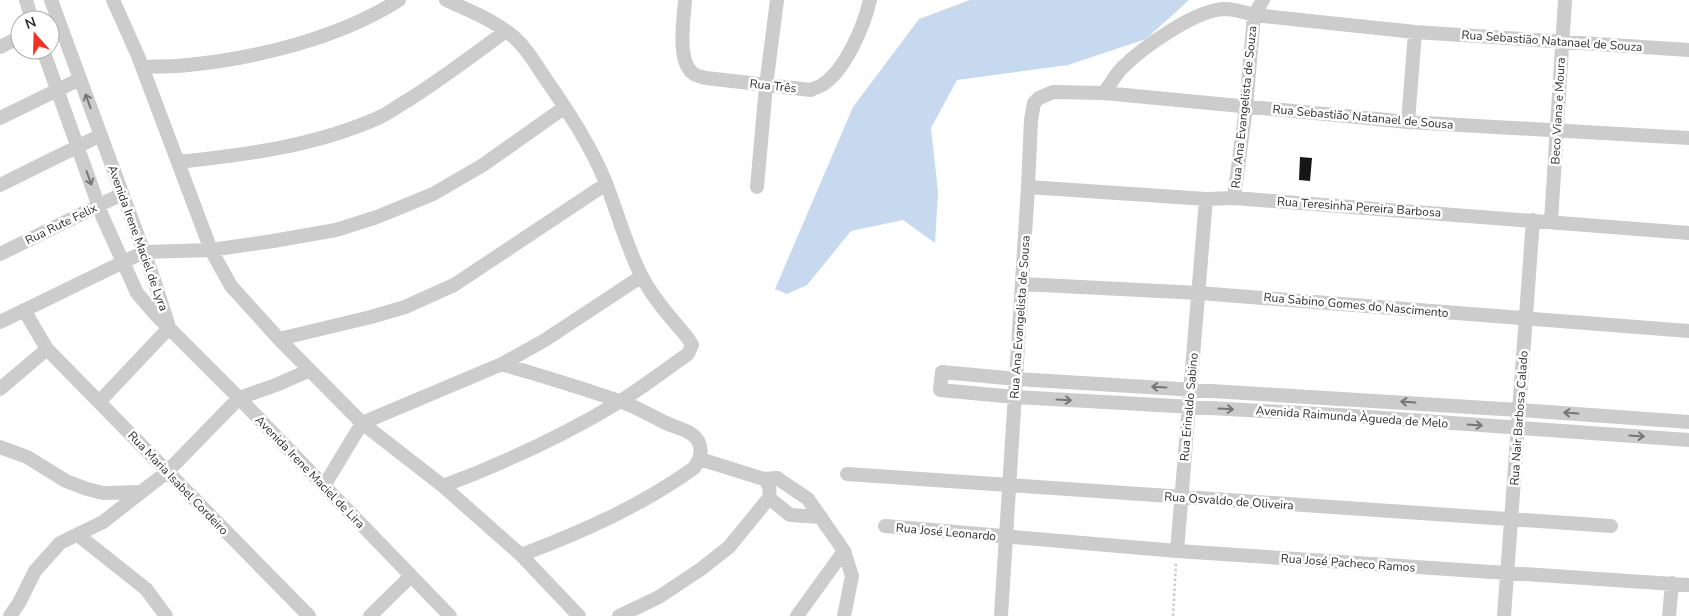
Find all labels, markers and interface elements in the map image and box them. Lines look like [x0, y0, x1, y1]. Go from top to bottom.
north arrow [10, 10, 60, 60]
text: N [23, 13, 39, 34]
street label: Rua Ana Evangelista de Souza [1227, 25, 1261, 189]
street label: Rua Sebastião Natanael de Souza [1461, 27, 1643, 55]
street label: Beco Viana e Moura [1547, 57, 1569, 165]
street label: Rua Três [749, 76, 797, 96]
one-way arrow [83, 93, 92, 109]
street label: Rua Sebastião Natanael de Sousa [1272, 101, 1454, 133]
street label: Avenida Irene Maciel de Lyra [104, 163, 172, 313]
one-way arrow [85, 170, 94, 185]
street label: Rua Teresinha Pereira Barbosa [1276, 193, 1442, 221]
street label: Rua Rute Felix [22, 199, 100, 248]
street label: Rua Ana Evangelista de Sousa [1006, 235, 1034, 399]
street label: Rua Sabino Gomes do Nascimento [1263, 289, 1449, 321]
street label: Rua Nair Barbosa Calado [1506, 350, 1532, 486]
street label: Rua Erinaldo Sabino [1176, 352, 1202, 462]
one-way arrow [1151, 382, 1167, 391]
one-way arrow [1055, 395, 1071, 404]
one-way arrow [1401, 398, 1417, 407]
street label: Avenida Raimunda Àgueda de Melo [1255, 402, 1449, 432]
one-way arrow [1218, 405, 1234, 414]
one-way arrow [1563, 409, 1579, 418]
street label: Avenida Irene Maciel de Lira [252, 412, 368, 532]
one-way arrow [1467, 420, 1483, 429]
street label: Rua Maria Isabel Cordeiro [124, 428, 232, 538]
one-way arrow [1629, 431, 1645, 441]
street label: Rua Osvaldo de Oliveira [1164, 488, 1294, 514]
street label: Rua José Leonardo [895, 520, 997, 544]
street label: Rua José Pacheco Ramos [1280, 550, 1416, 576]

